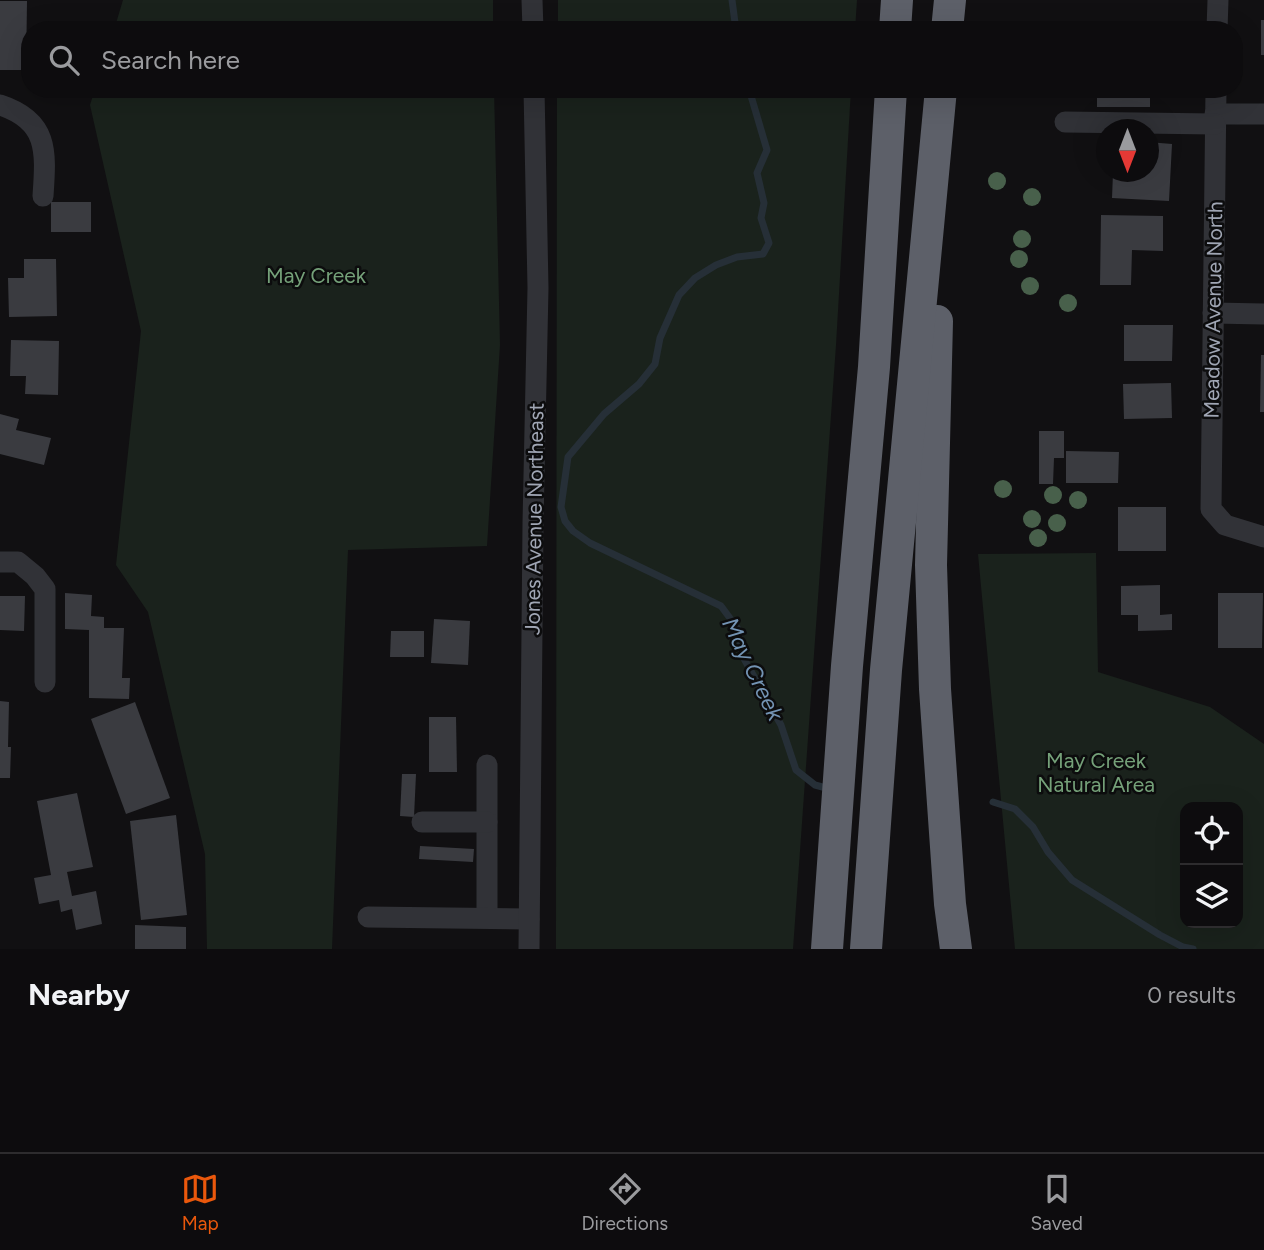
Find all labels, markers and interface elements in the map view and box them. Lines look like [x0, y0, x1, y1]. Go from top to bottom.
search box [21, 21, 1243, 98]
icon: search [45, 41, 83, 79]
text: Search here [101, 44, 240, 76]
north arrow [1096, 119, 1159, 182]
street label: Meadow Avenue North [1199, 201, 1227, 419]
park label: May Creek [266, 263, 367, 288]
street label: Jones Avenue Northeast [519, 403, 549, 635]
water label: May Creek [716, 613, 790, 726]
park label: May Creek Natural Area [1037, 748, 1155, 797]
map controls [1180, 802, 1243, 928]
button: locate [1180, 802, 1243, 865]
button: layers [1180, 865, 1243, 928]
text: Nearby [28, 976, 130, 1013]
text: 0 results [1147, 981, 1236, 1009]
tab: Map [181, 1170, 219, 1235]
tab: Directions [581, 1170, 668, 1235]
tab: Saved [1030, 1170, 1083, 1235]

